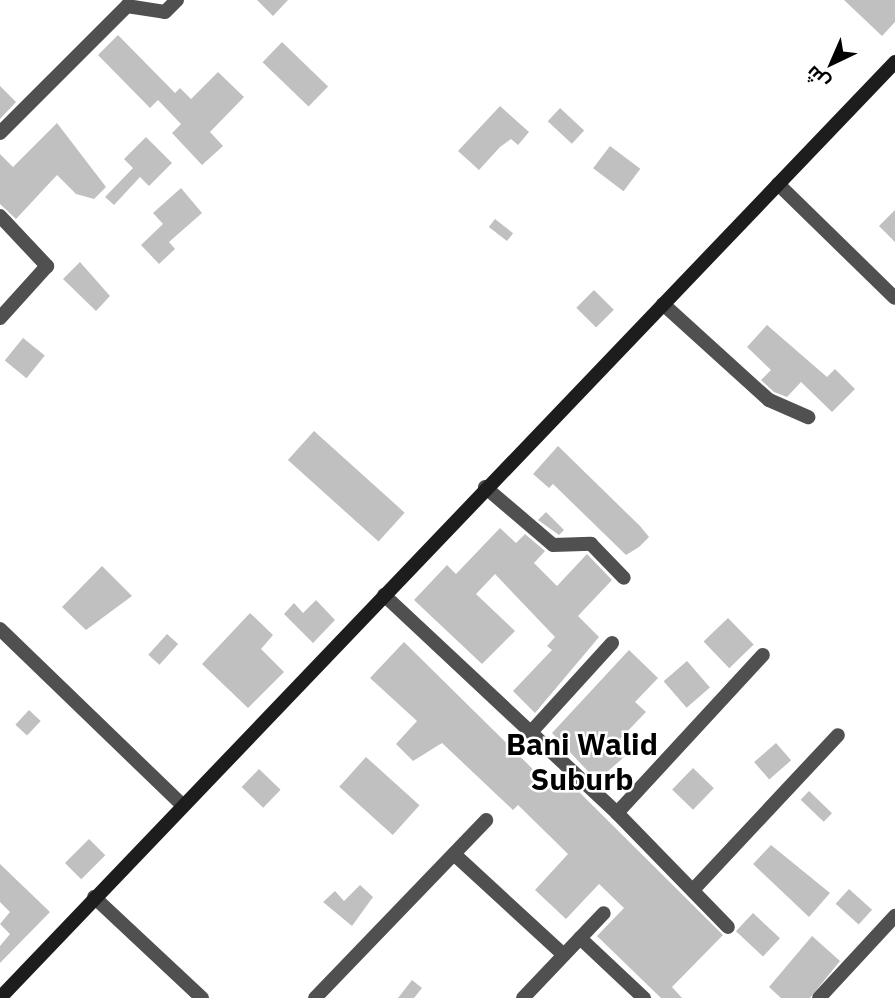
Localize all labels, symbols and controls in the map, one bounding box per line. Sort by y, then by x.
north arrow [797,28,867,98]
text: ش [800,61,835,95]
district label: Bani Walid Suburb [506,726,658,796]

